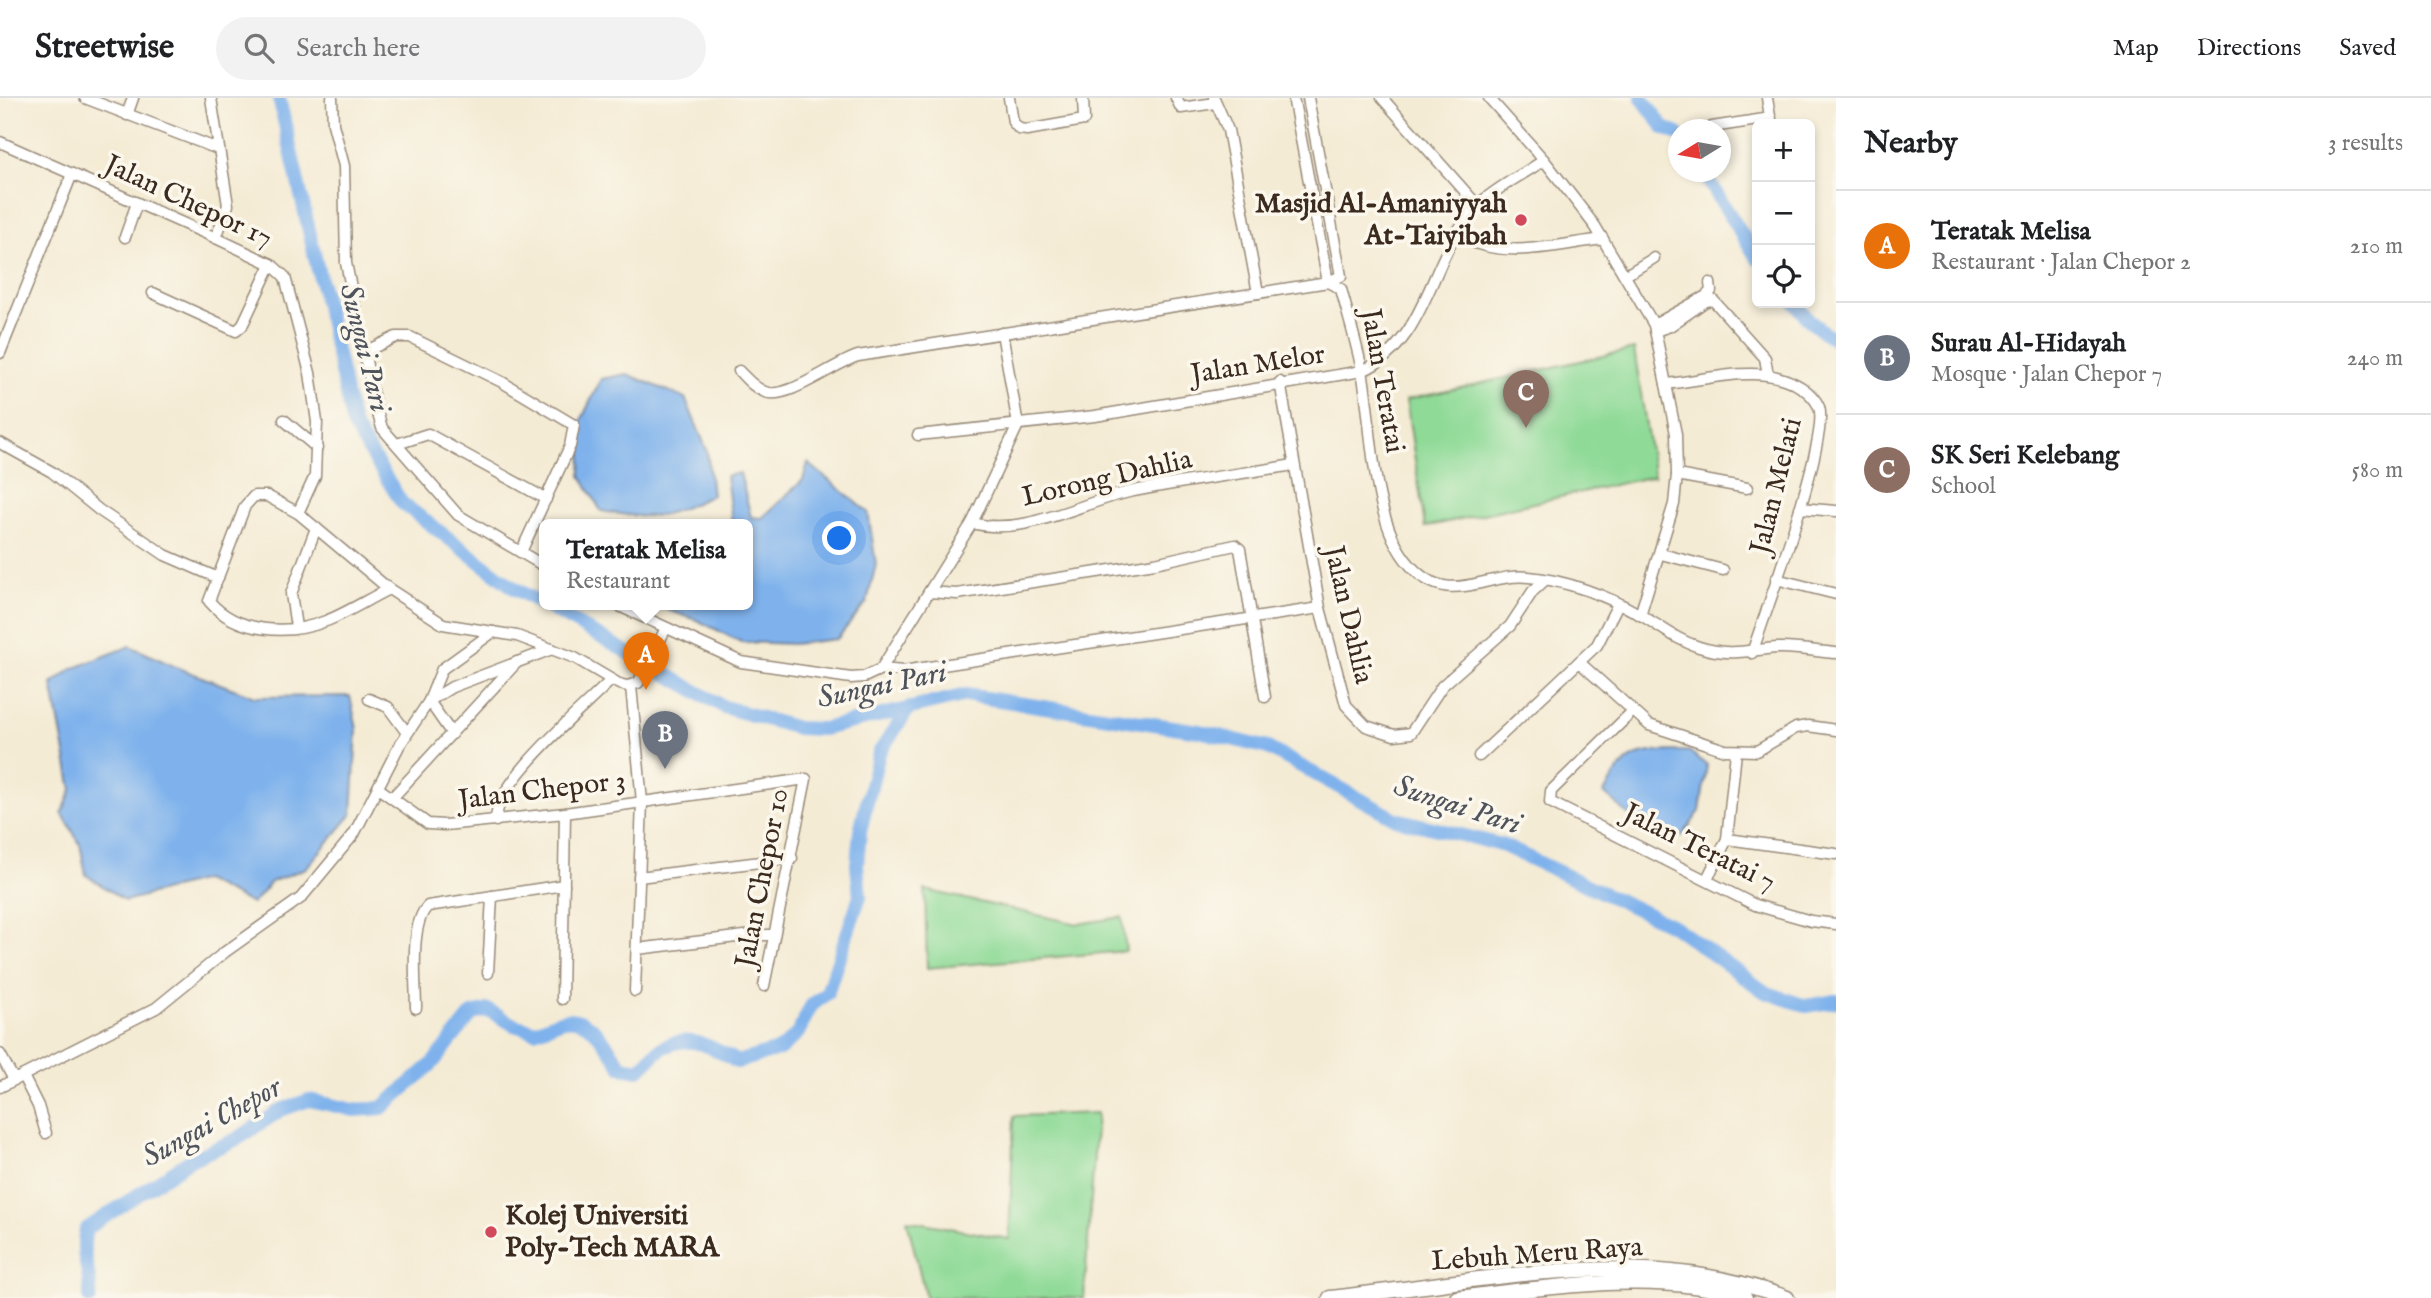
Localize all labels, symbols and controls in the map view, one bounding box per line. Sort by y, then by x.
search box [216,17,706,80]
text: Streetwise [35,27,174,69]
icon: search [240,29,278,67]
text: Search here [296,32,420,65]
text: Map [2113,33,2159,64]
text: Directions [2197,33,2301,64]
text: Saved [2339,33,2396,64]
north arrow [1668,119,1731,182]
map controls [1752,119,1815,308]
button: + [1752,119,1815,182]
text: Nearby [1864,125,1957,163]
text: 3 results [2328,129,2403,158]
street label: Jalan Chepor 17 [96,147,278,256]
button: − [1752,182,1815,245]
place label: Masjid Al-Amaniyyah At-Taiyibah [1255,187,1508,254]
marker: Masjid Al-Amaniyyah At-Taiyibah [1513,212,1529,228]
text: Teratak Melisa [1931,215,2091,248]
text: A [1879,232,1895,261]
text: 210 m [2350,232,2403,261]
button: locate [1752,245,1815,308]
text: Restaurant · Jalan Chepor 2 [1931,248,2191,277]
water label: Sungai Pari [330,280,399,419]
street label: Jalan Teratai [1352,303,1412,456]
text: Surau Al-Hidayah [1931,327,2126,360]
street label: Jalan Melor [1185,337,1328,393]
text: B [1879,344,1895,373]
text: 240 m [2347,344,2403,373]
text: Mosque · Jalan Chepor 7 [1931,360,2162,389]
pin: C [1503,370,1549,428]
street label: Jalan Melati [1742,414,1811,561]
text: SK Seri Kelebang [1931,439,2119,472]
street label: Lorong Dahlia [1019,442,1196,516]
text: C [1879,456,1895,485]
text: 580 m [2352,456,2403,485]
text: School [1931,472,1996,501]
popup [539,519,753,610]
your location [822,521,856,555]
text: Teratak Melisa [566,534,726,567]
street label: Jalan Dahlia [1314,540,1381,688]
text: Restaurant [566,567,670,596]
pin: A [623,632,669,690]
water label: Sungai Pari [814,653,952,718]
pin: B [642,711,688,769]
street label: Jalan Chepor 3 [453,763,628,819]
water label: Sungai Pari [1389,768,1528,845]
street label: Jalan Chepor 10 [728,785,798,974]
street label: Jalan Teratai 7 [1614,795,1781,900]
water label: Sungai Chepor [136,1068,290,1177]
place label: Kolej Universiti Poly-Tech MARA [505,1199,720,1266]
marker: Kolej Universiti Poly-Tech MARA [483,1224,499,1240]
street label: Lebuh Meru Raya [1430,1230,1645,1280]

